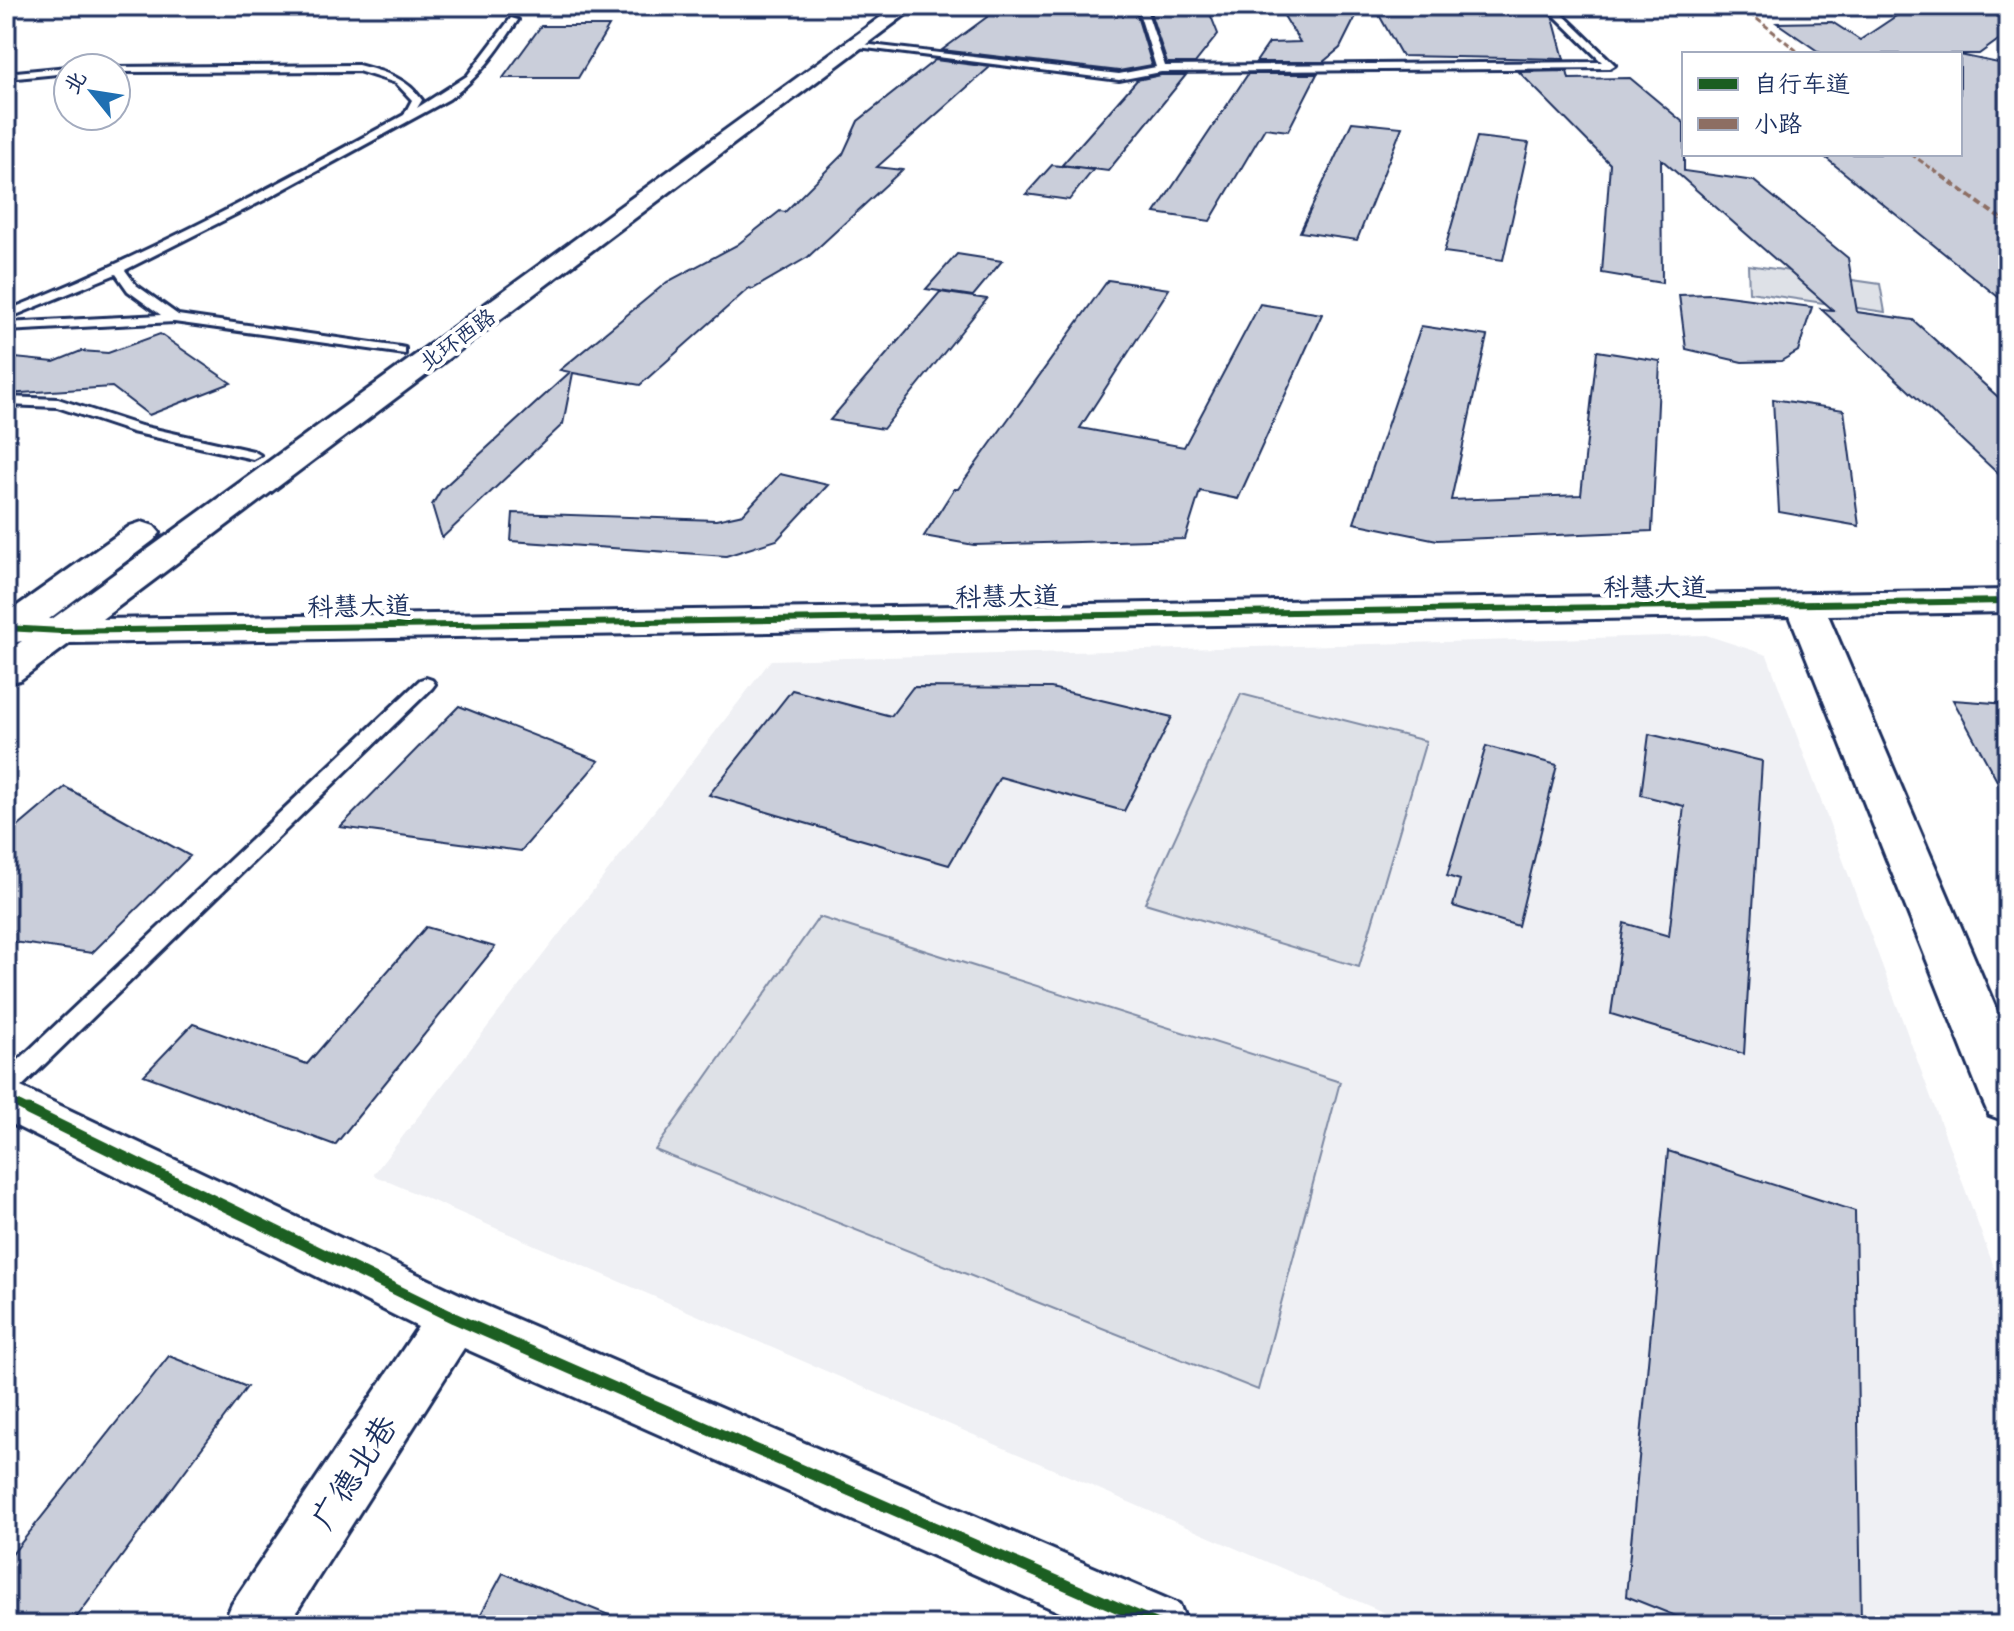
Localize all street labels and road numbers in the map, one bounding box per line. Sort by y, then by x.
street label: 北环西路 [414,303,504,380]
street label: 科慧大道 [1603,572,1707,609]
street label: 科慧大道 [955,580,1059,619]
street label: 科慧大道 [307,590,411,629]
street label: 广德北巷 [304,1409,412,1541]

